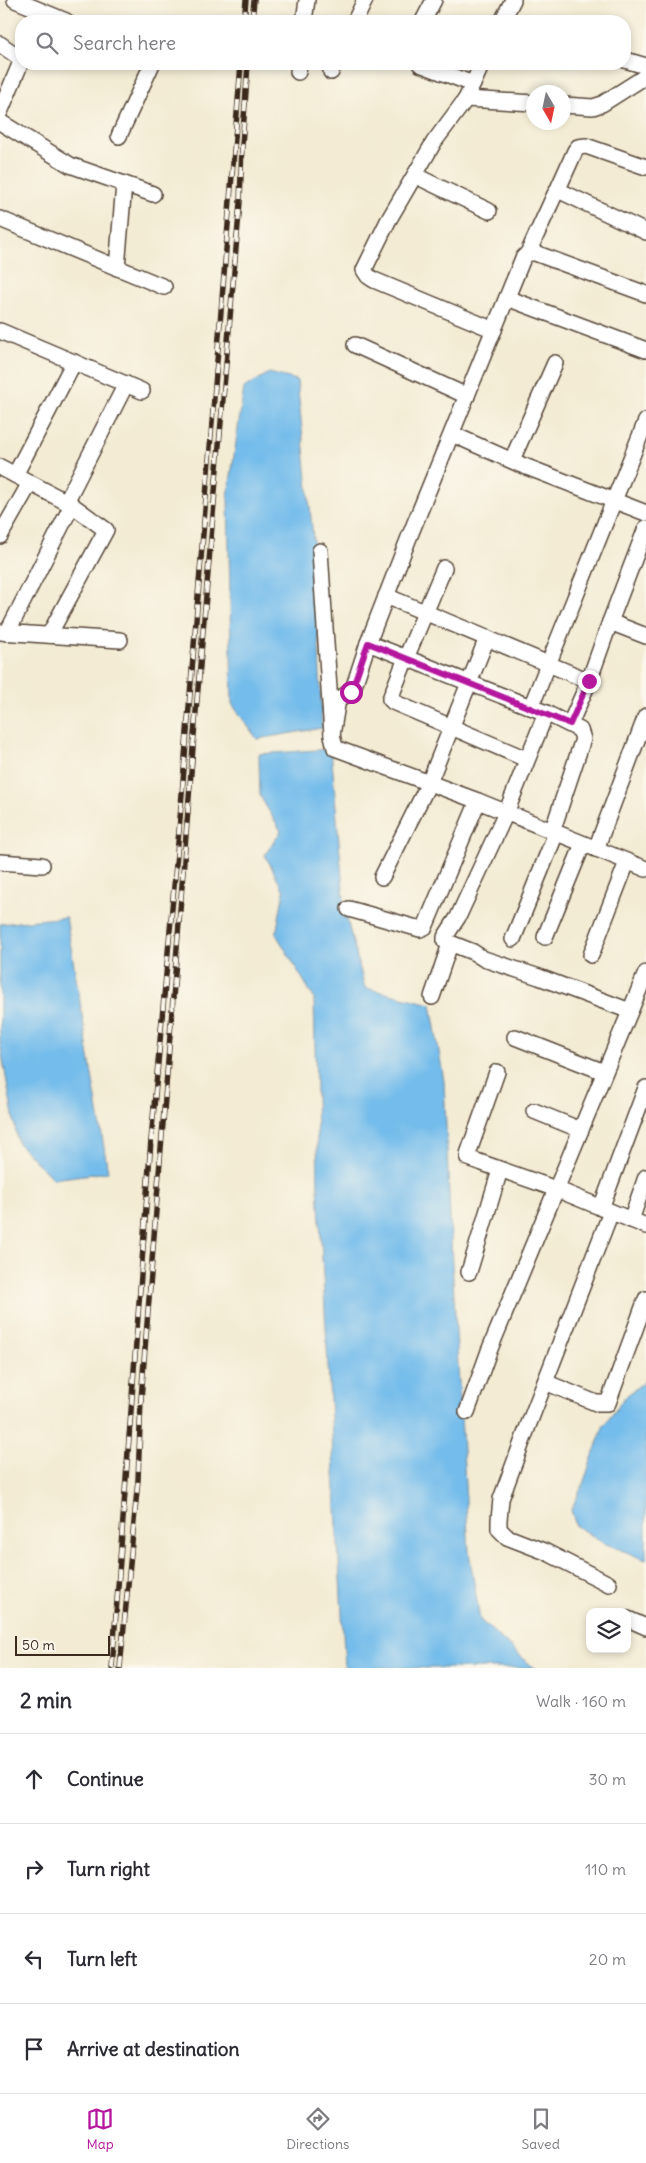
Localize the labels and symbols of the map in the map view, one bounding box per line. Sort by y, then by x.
north arrow [526,85,571,130]
route end [578,670,601,693]
route start [340,681,363,704]
scale bar [15,1633,110,1656]

